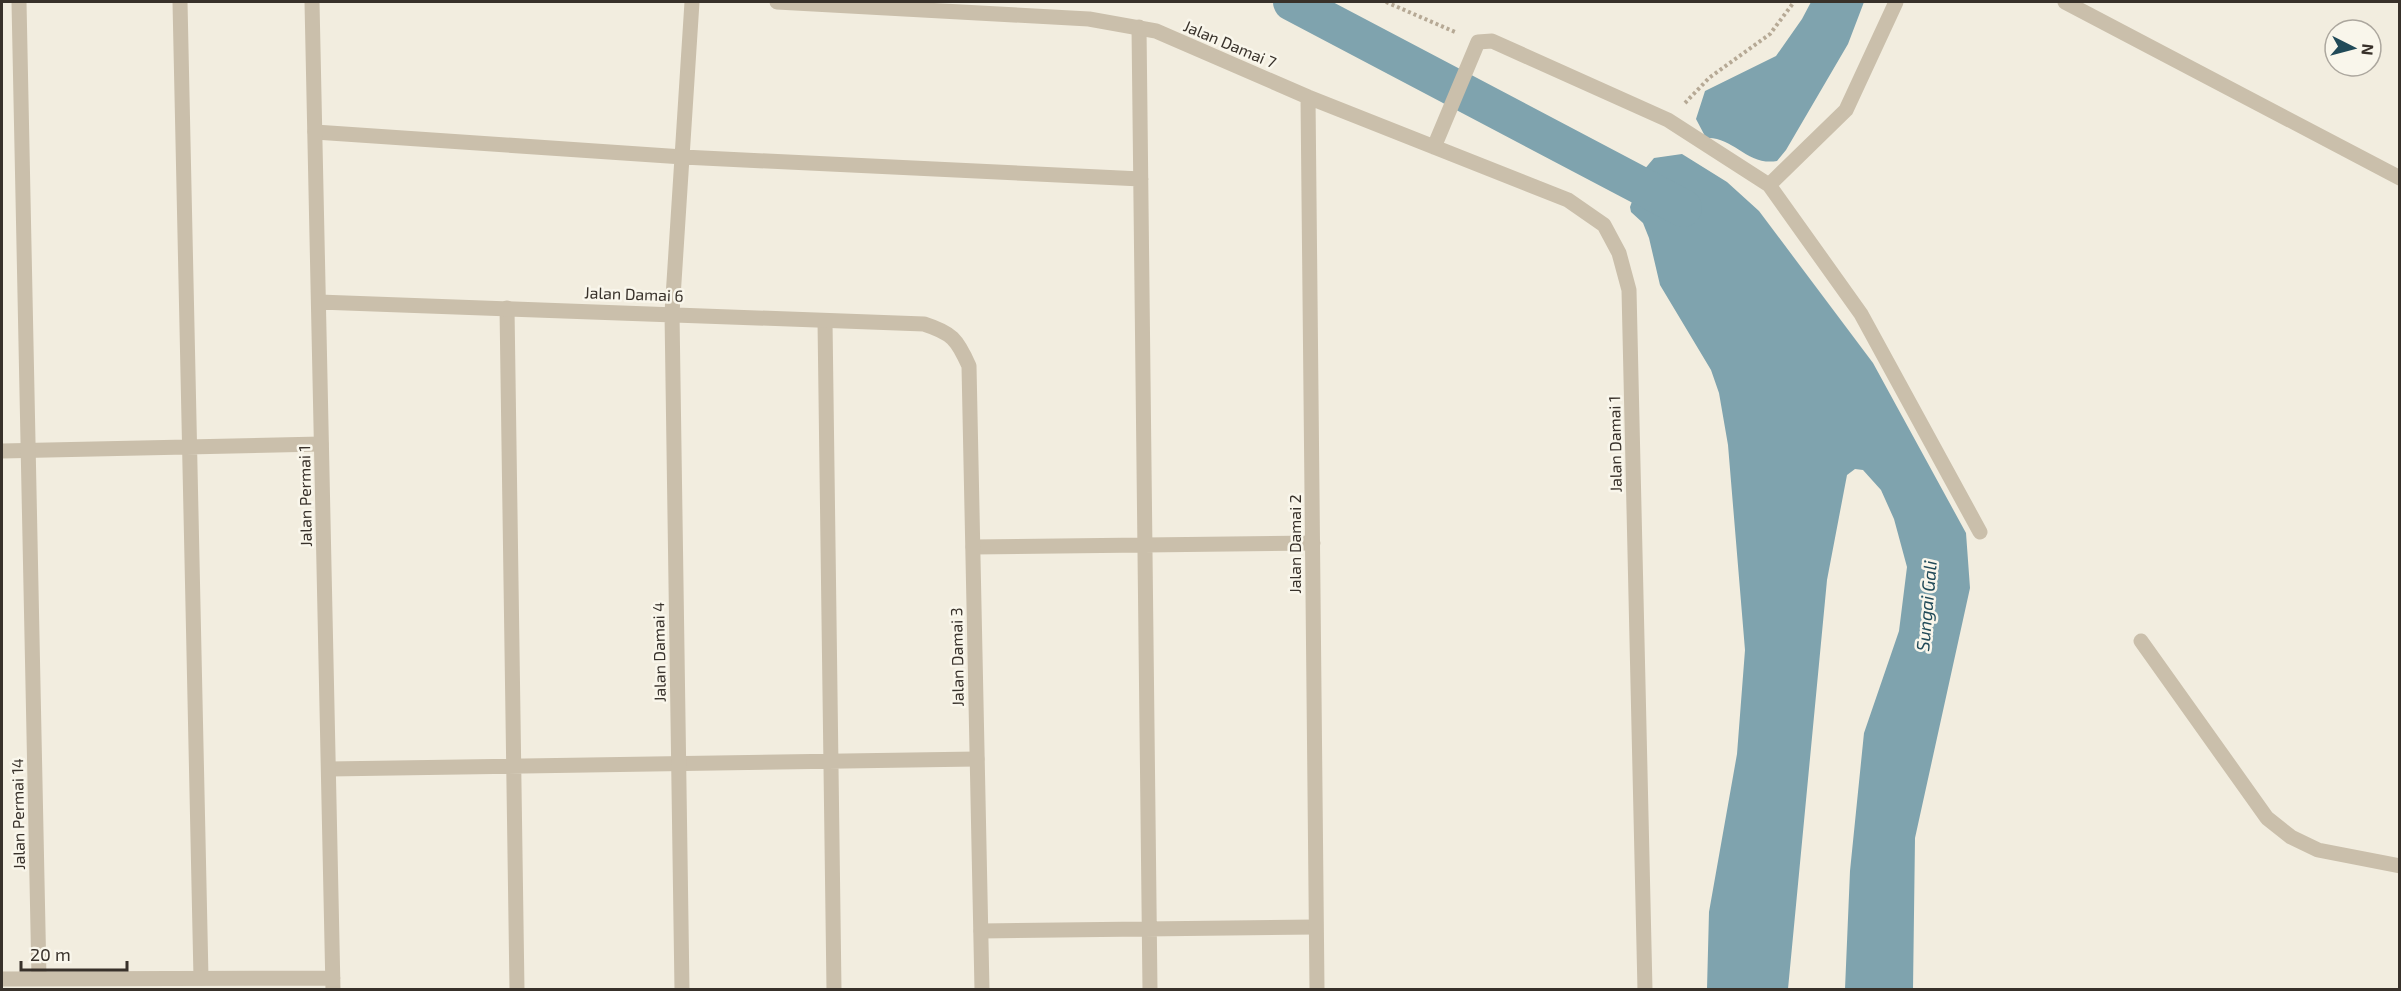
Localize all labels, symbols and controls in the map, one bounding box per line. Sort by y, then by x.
street label: Jalan Damai 7 [1181,16,1279,72]
north arrow [2323,18,2383,78]
text: N [2358,43,2378,56]
street label: Jalan Damai 6 [584,282,684,305]
street label: Jalan Damai 1 [1604,395,1625,493]
street label: Jalan Permai 1 [294,445,315,547]
street label: Jalan Damai 2 [1285,494,1304,594]
water label: Sungai Gali [1911,559,1941,652]
street label: Jalan Damai 4 [648,602,669,702]
street label: Jalan Damai 3 [946,607,967,707]
street label: Jalan Permai 14 [7,758,28,870]
scale bar [21,934,128,972]
text: 20 m [30,943,71,965]

